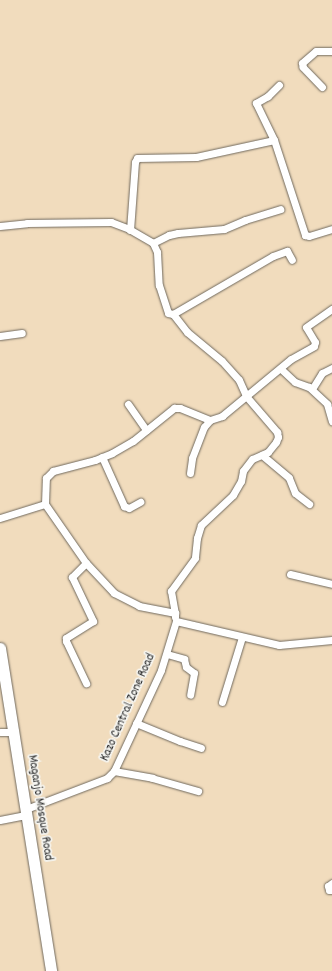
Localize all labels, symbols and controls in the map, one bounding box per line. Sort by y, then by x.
street label: Kazo Central Zone Road [98,652,160,764]
street label: Maganjo Mosque Road [23,754,55,862]

